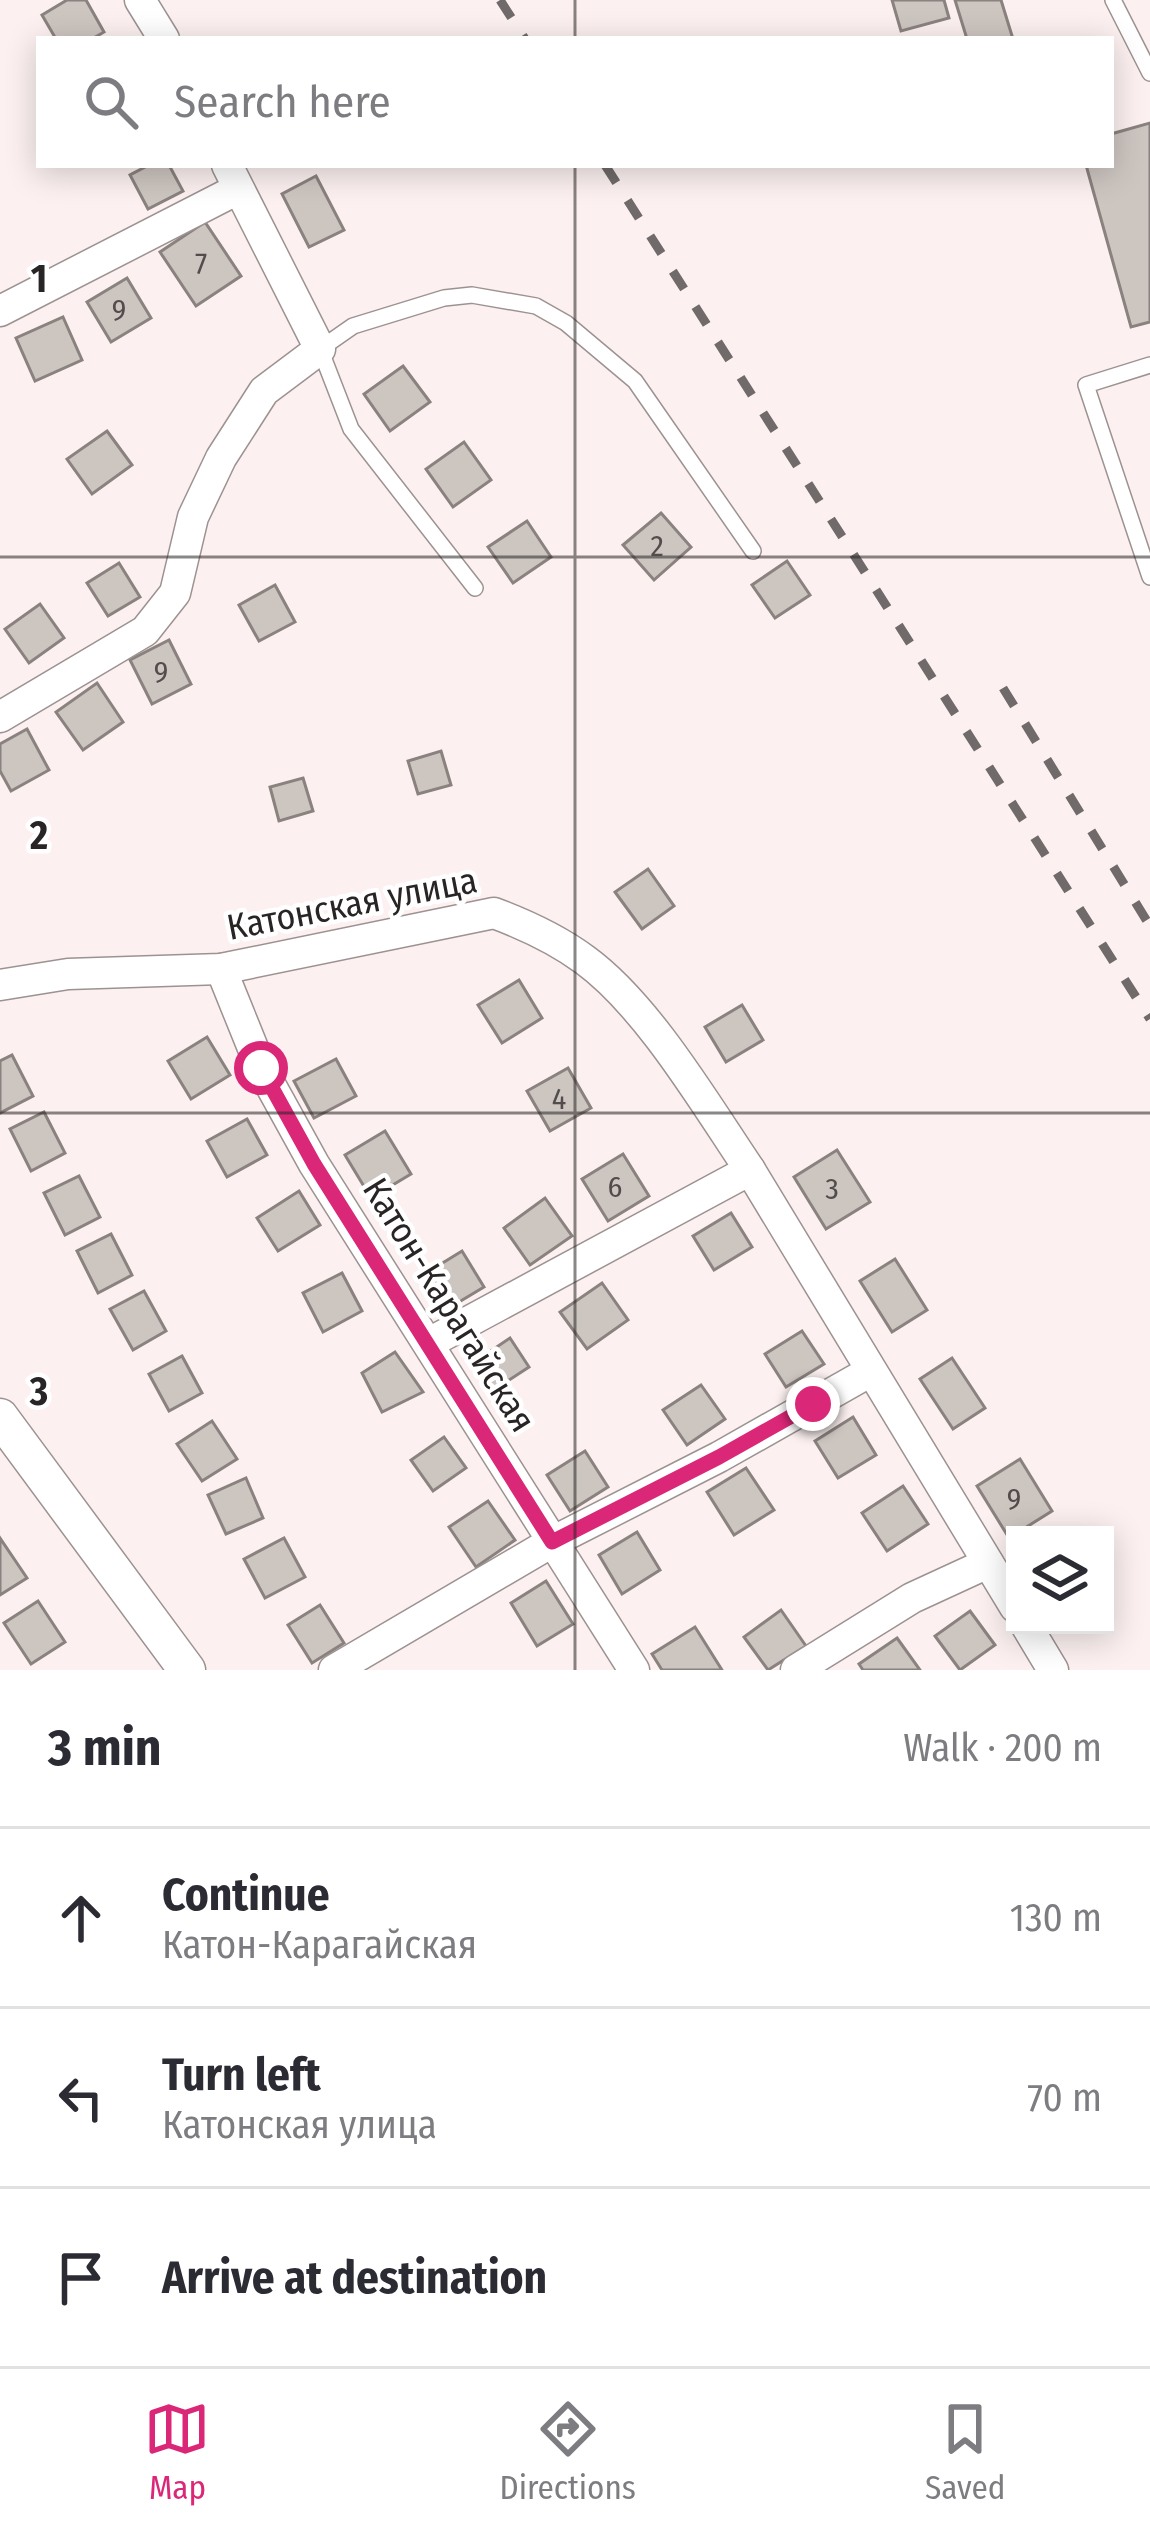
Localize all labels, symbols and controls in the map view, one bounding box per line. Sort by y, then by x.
search box [36,36,1114,168]
icon: search [78,69,144,135]
text: Search here [174,75,391,129]
house number: 7 [195,246,207,282]
text: 1 [31,256,47,302]
house number: 9 [112,292,126,328]
house number: 2 [650,528,664,564]
house number: 9 [154,654,168,690]
text: 2 [29,813,48,859]
street label: Катонская улица [223,858,481,950]
route start [234,1041,288,1095]
house number: 4 [552,1081,566,1117]
house number: 6 [608,1169,622,1205]
street label: Катон-Карагайская [353,1170,545,1440]
house number: 3 [825,1171,839,1207]
text: 3 [29,1369,48,1415]
route end [786,1377,840,1431]
house number: 9 [1007,1481,1021,1517]
map controls [1006,1526,1114,1634]
button: layers [1006,1526,1114,1634]
text: 3 min [48,1717,162,1779]
text: Walk · 200 m [903,1725,1102,1771]
text: Continue [162,1868,330,1922]
icon: ahead [48,1885,114,1951]
text: 130 m [1010,1895,1102,1941]
text: Катон-Карагайская [162,1922,477,1968]
text: Turn left [162,2048,321,2102]
icon: left [48,2065,114,2131]
text: 70 m [1027,2075,1102,2121]
text: Катонская улица [162,2102,437,2148]
icon: arrive [48,2245,114,2311]
text: Arrive at destination [162,2251,547,2305]
tab: Map [144,2396,210,2508]
tab: Directions [499,2396,636,2508]
tab: Saved [925,2396,1005,2508]

